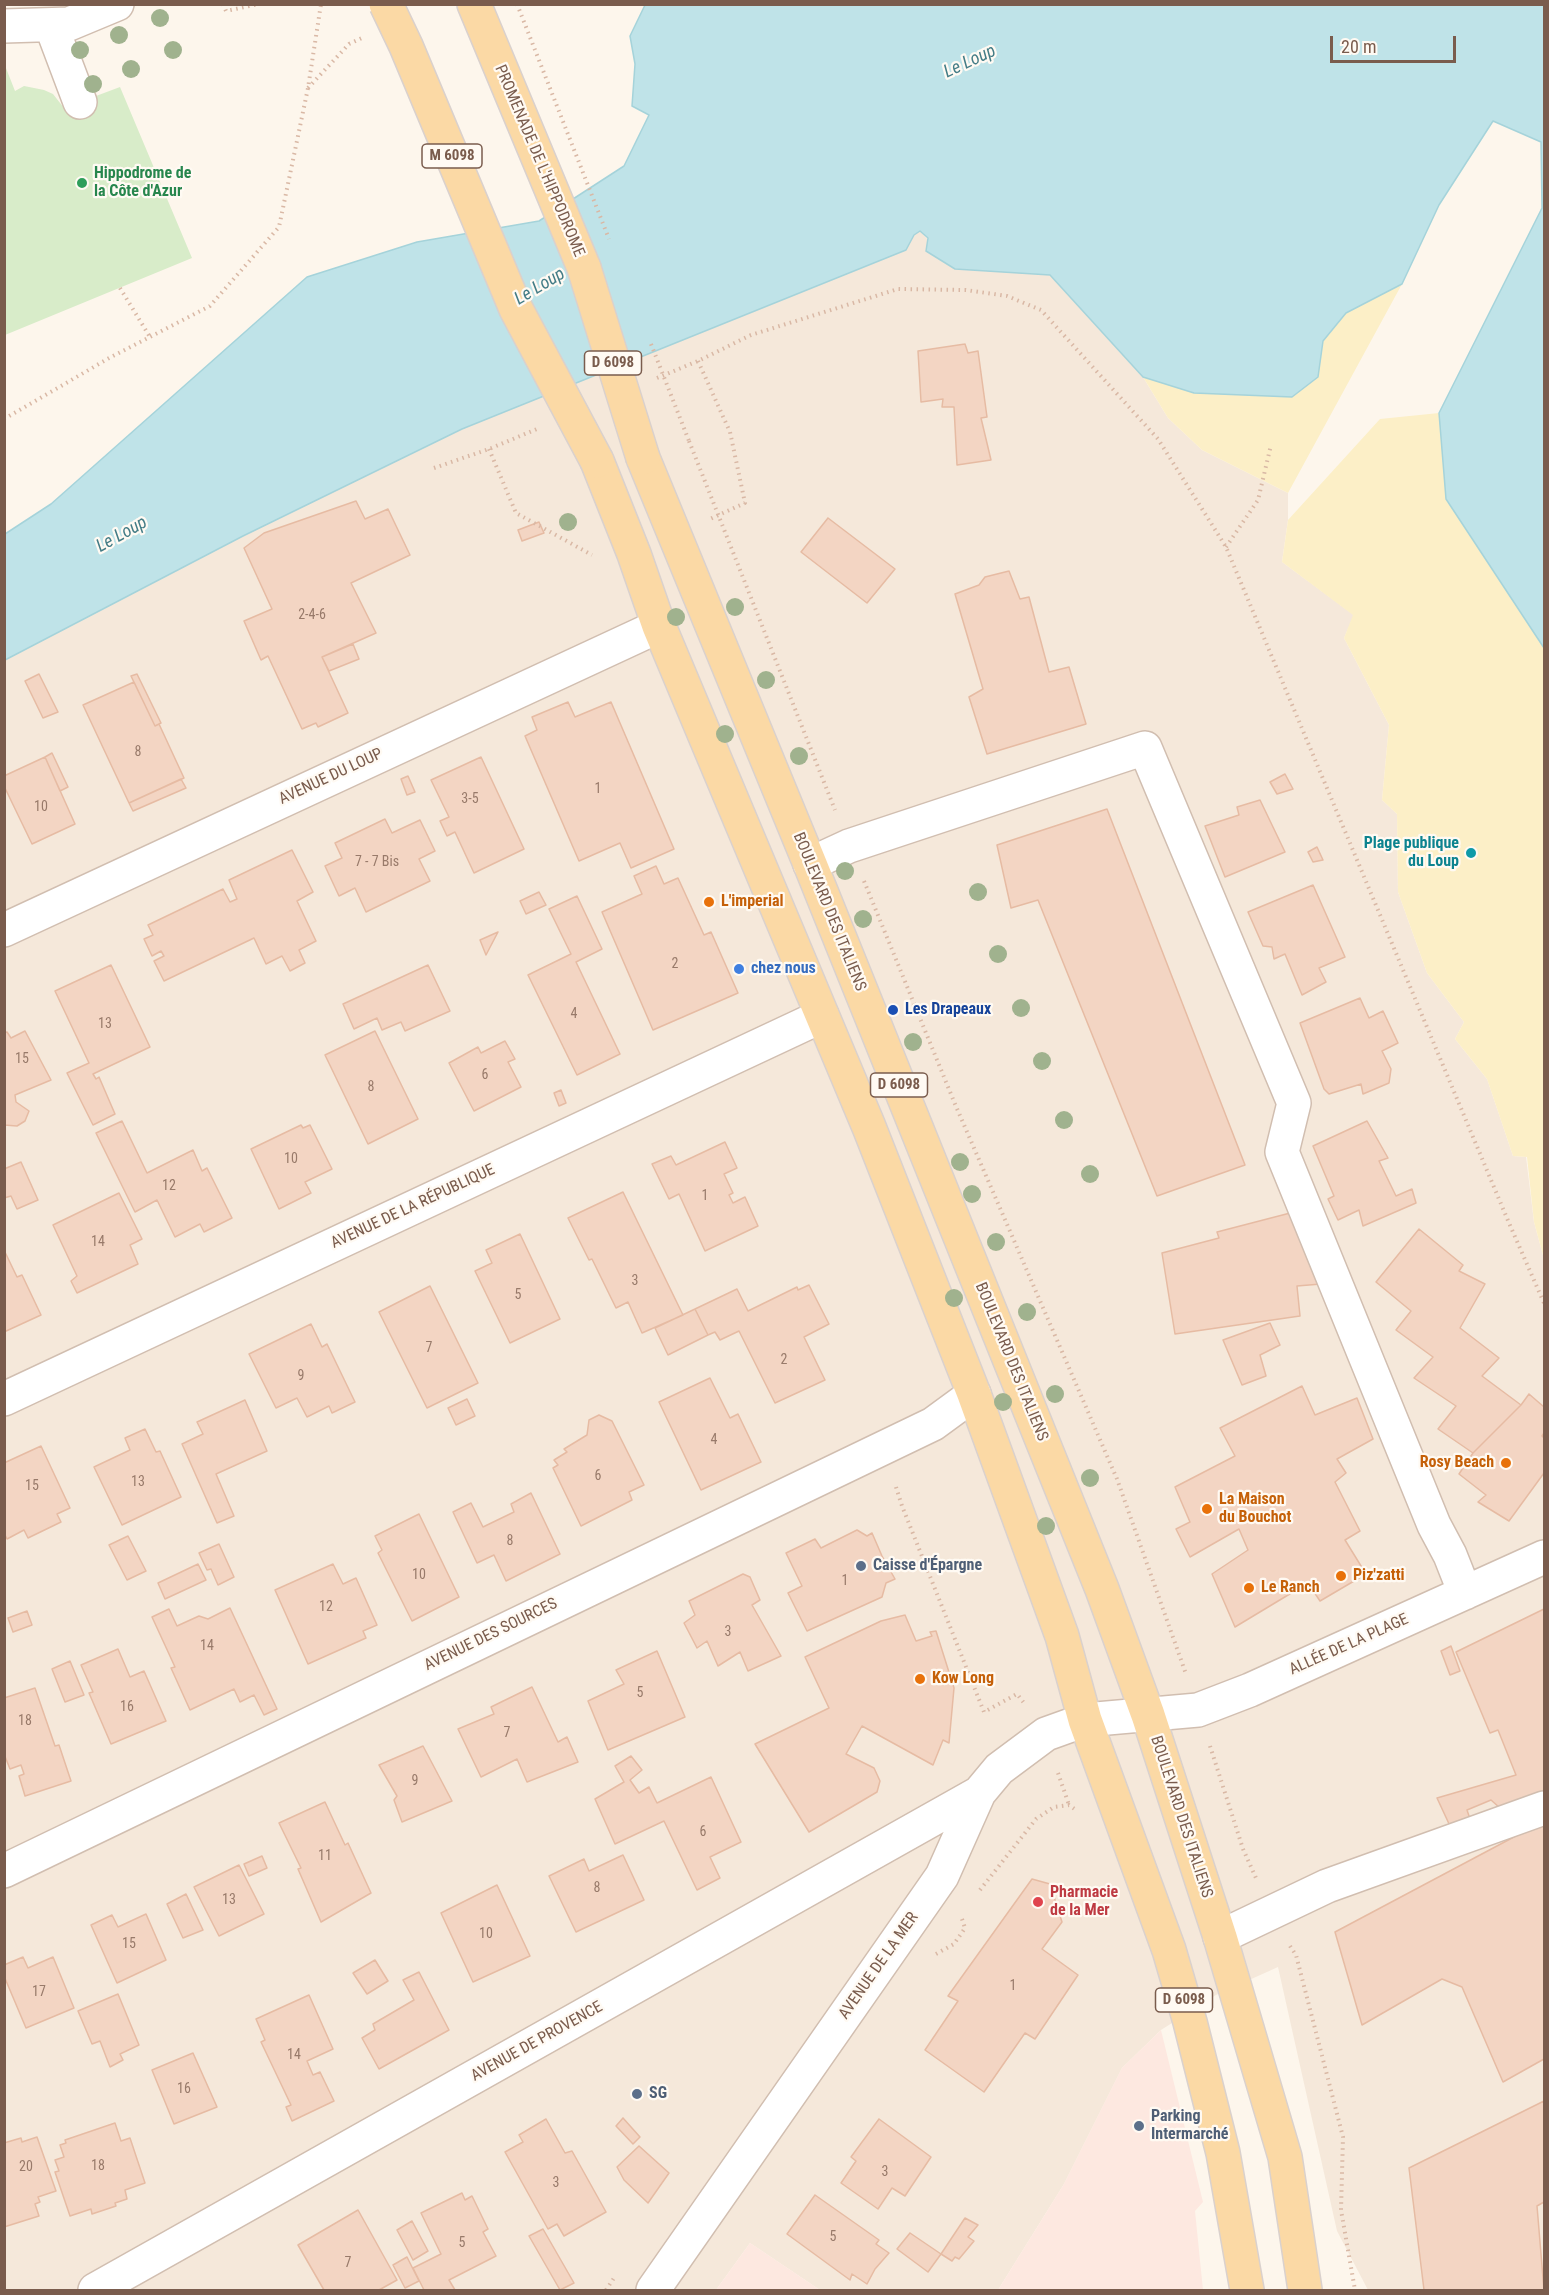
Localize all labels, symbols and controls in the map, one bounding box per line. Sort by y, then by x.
scale bar [1333,24,1459,62]
text: 20 m [1341,36,1376,57]
water label: Le Loup [941,41,999,83]
street label: PROMENADE DE L'HIPPODROME [490,62,588,260]
road number: M 6098 [422,144,482,168]
place label: Hippodrome de la Côte d'Azur [94,164,191,202]
marker: Hippodrome de la Côte d'Azur [75,176,89,190]
water label: Le Loup [511,264,569,310]
road number: D 6098 [584,351,642,375]
water label: Le Loup [93,512,151,558]
house number: 2-4-6 [298,607,326,623]
house number: 8 [135,744,141,760]
street label: AVENUE DU LOUP [276,745,386,809]
house number: 1 [595,781,601,797]
house number: 3-5 [461,791,479,807]
house number: 10 [34,799,48,815]
street label: BOULEVARD DES ITALIENS [788,830,870,994]
place label: Plage publique du Loup [1364,834,1459,872]
marker: Plage publique du Loup [1464,846,1478,860]
house number: 7 - 7 Bis [355,854,399,870]
place label: L'imperial [721,892,784,912]
marker: L'imperial [702,895,716,909]
house number: 2 [672,956,678,972]
place label: chez nous [751,959,816,979]
marker: chez nous [732,962,746,976]
place label: Les Drapeaux [905,1000,991,1020]
marker: Les Drapeaux [886,1003,900,1017]
house number: 4 [571,1006,577,1022]
house number: 13 [98,1016,112,1032]
house number: 15 [15,1051,29,1067]
house number: 6 [482,1067,488,1083]
road number: D 6098 [870,1073,928,1097]
house number: 8 [368,1079,374,1095]
house number: 10 [284,1151,298,1167]
street label: AVENUE DE LA RÉPUBLIQUE [328,1161,498,1253]
house number: 12 [162,1178,176,1194]
house number: 1 [702,1188,708,1204]
house number: 14 [91,1234,105,1250]
house number: 3 [632,1273,638,1289]
street label: BOULEVARD DES ITALIENS [970,1280,1052,1444]
house number: 5 [515,1287,521,1303]
house number: 7 [426,1340,432,1356]
house number: 2 [781,1352,787,1368]
house number: 9 [298,1368,304,1384]
house number: 4 [711,1432,717,1448]
place label: Rosy Beach [1420,1453,1494,1473]
marker: Rosy Beach [1499,1456,1513,1470]
house number: 6 [595,1468,601,1484]
house number: 13 [131,1474,145,1490]
house number: 15 [25,1478,39,1494]
place label: La Maison du Bouchot [1219,1490,1291,1528]
marker: La Maison du Bouchot [1200,1502,1214,1516]
house number: 8 [507,1533,513,1549]
place label: Caisse d'Épargne [873,1556,982,1576]
marker: Caisse d'Épargne [854,1559,868,1573]
place label: Piz'zatti [1353,1566,1405,1586]
house number: 10 [412,1567,426,1583]
marker: Piz'zatti [1334,1569,1348,1583]
house number: 1 [842,1573,848,1589]
place label: Le Ranch [1261,1578,1320,1598]
marker: Le Ranch [1242,1581,1256,1595]
street label: AVENUE DES SOURCES [421,1594,561,1676]
house number: 12 [319,1599,333,1615]
street label: ALLÉE DE LA PLAGE [1286,1610,1412,1680]
house number: 3 [725,1624,731,1640]
house number: 14 [200,1638,214,1654]
place label: Kow Long [932,1669,994,1689]
marker: Kow Long [913,1672,927,1686]
house number: 5 [637,1685,643,1701]
house number: 16 [120,1699,134,1715]
house number: 18 [18,1713,32,1729]
house number: 7 [504,1725,510,1741]
street label: BOULEVARD DES ITALIENS [1146,1734,1216,1900]
house number: 9 [412,1773,418,1789]
house number: 6 [700,1824,706,1840]
house number: 11 [318,1848,332,1864]
house number: 8 [594,1880,600,1896]
place label: Pharmacie de la Mer [1050,1883,1118,1921]
house number: 13 [222,1892,236,1908]
marker: Pharmacie de la Mer [1031,1895,1045,1909]
street label: AVENUE DE LA MER [835,1909,923,2023]
house number: 10 [479,1926,493,1942]
house number: 15 [122,1936,136,1952]
house number: 1 [1010,1978,1016,1994]
house number: 17 [32,1984,46,2000]
road number: D 6098 [1156,1988,1212,2012]
street label: AVENUE DE PROVENCE [468,1998,606,2086]
house number: 14 [287,2047,301,2063]
house number: 16 [177,2081,191,2097]
place label: SG [649,2084,667,2104]
marker: SG [630,2087,644,2101]
place label: Parking Intermarché [1151,2107,1228,2145]
marker: Parking Intermarché [1132,2119,1146,2133]
house number: 18 [91,2158,105,2174]
house number: 20 [19,2159,33,2175]
house number: 3 [882,2164,888,2180]
house number: 3 [553,2175,559,2191]
house number: 5 [830,2229,836,2245]
house number: 5 [459,2235,465,2251]
house number: 7 [345,2255,351,2271]

